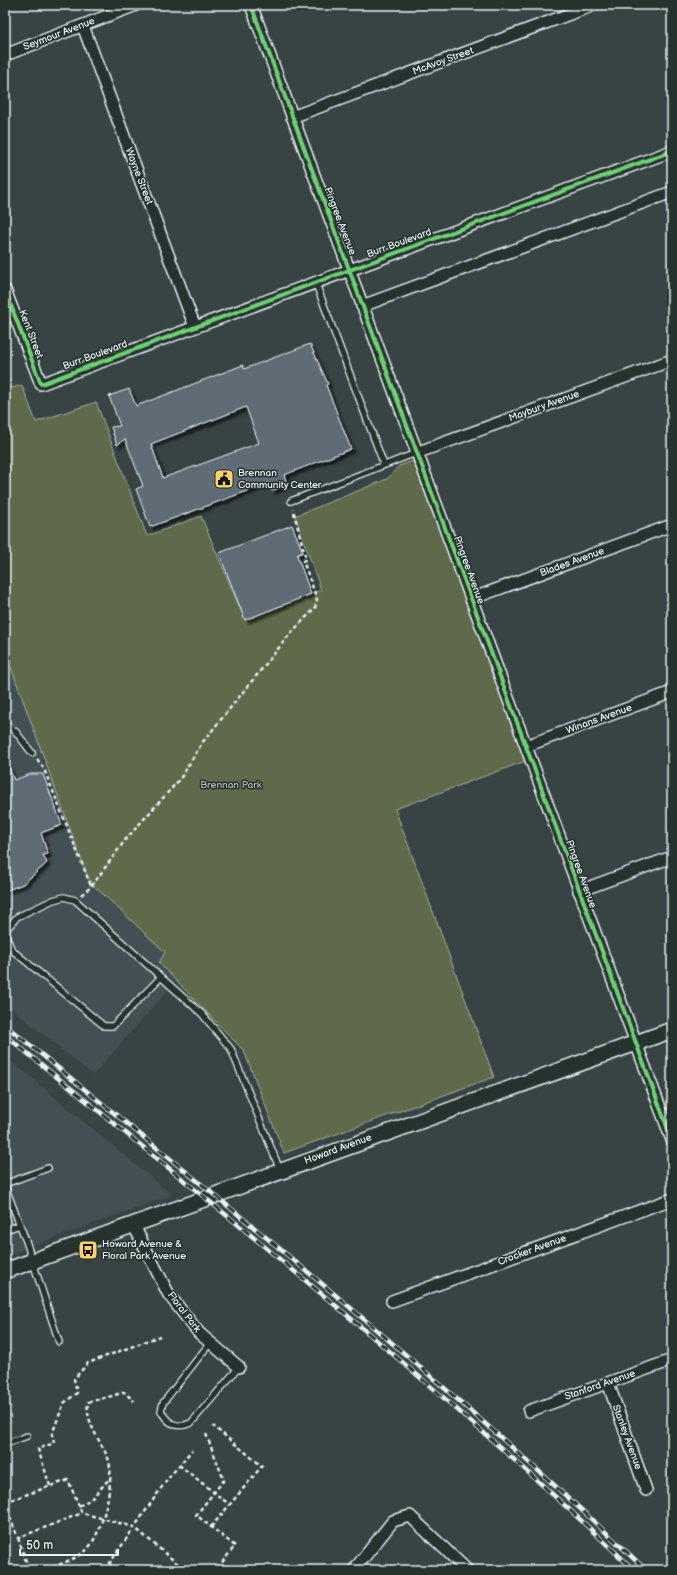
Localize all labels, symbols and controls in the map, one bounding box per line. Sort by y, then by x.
street label: Seymour Avenue [22,15,97,53]
street label: McAvoy Street [411,44,475,78]
street label: Wayne Street [123,146,155,206]
street label: Pingree Avenue [322,185,358,257]
street label: Burr Boulevard [365,226,433,260]
street label: Kent Street [16,308,46,360]
street label: Burr Boulevard [61,338,129,372]
street label: Maybury Avenue [507,388,581,424]
place label: Brennan Community Center [238,467,322,491]
public building icon: Brennan Community Center [213,468,235,490]
street label: Pingree Avenue [451,534,487,606]
street label: Blades Avenue [538,545,606,579]
street label: Winans Avenue [564,702,634,736]
park label: Brennan Park [200,779,262,791]
street label: Pingree Avenue [563,838,599,910]
street label: Howard Avenue [303,1131,373,1167]
street label: Crocker Avenue [496,1232,568,1268]
place label: Howard Avenue & Floral Park Avenue [102,1238,186,1262]
bus stop icon: Howard Avenue & Floral Park Avenue [77,1239,99,1261]
street label: Floral Park [165,1289,203,1335]
street label: Stanford Avenue [563,1367,637,1403]
street label: Stanley Avenue [610,1403,644,1471]
scale bar [20,1531,118,1557]
text: 50 m [26,1538,53,1553]

